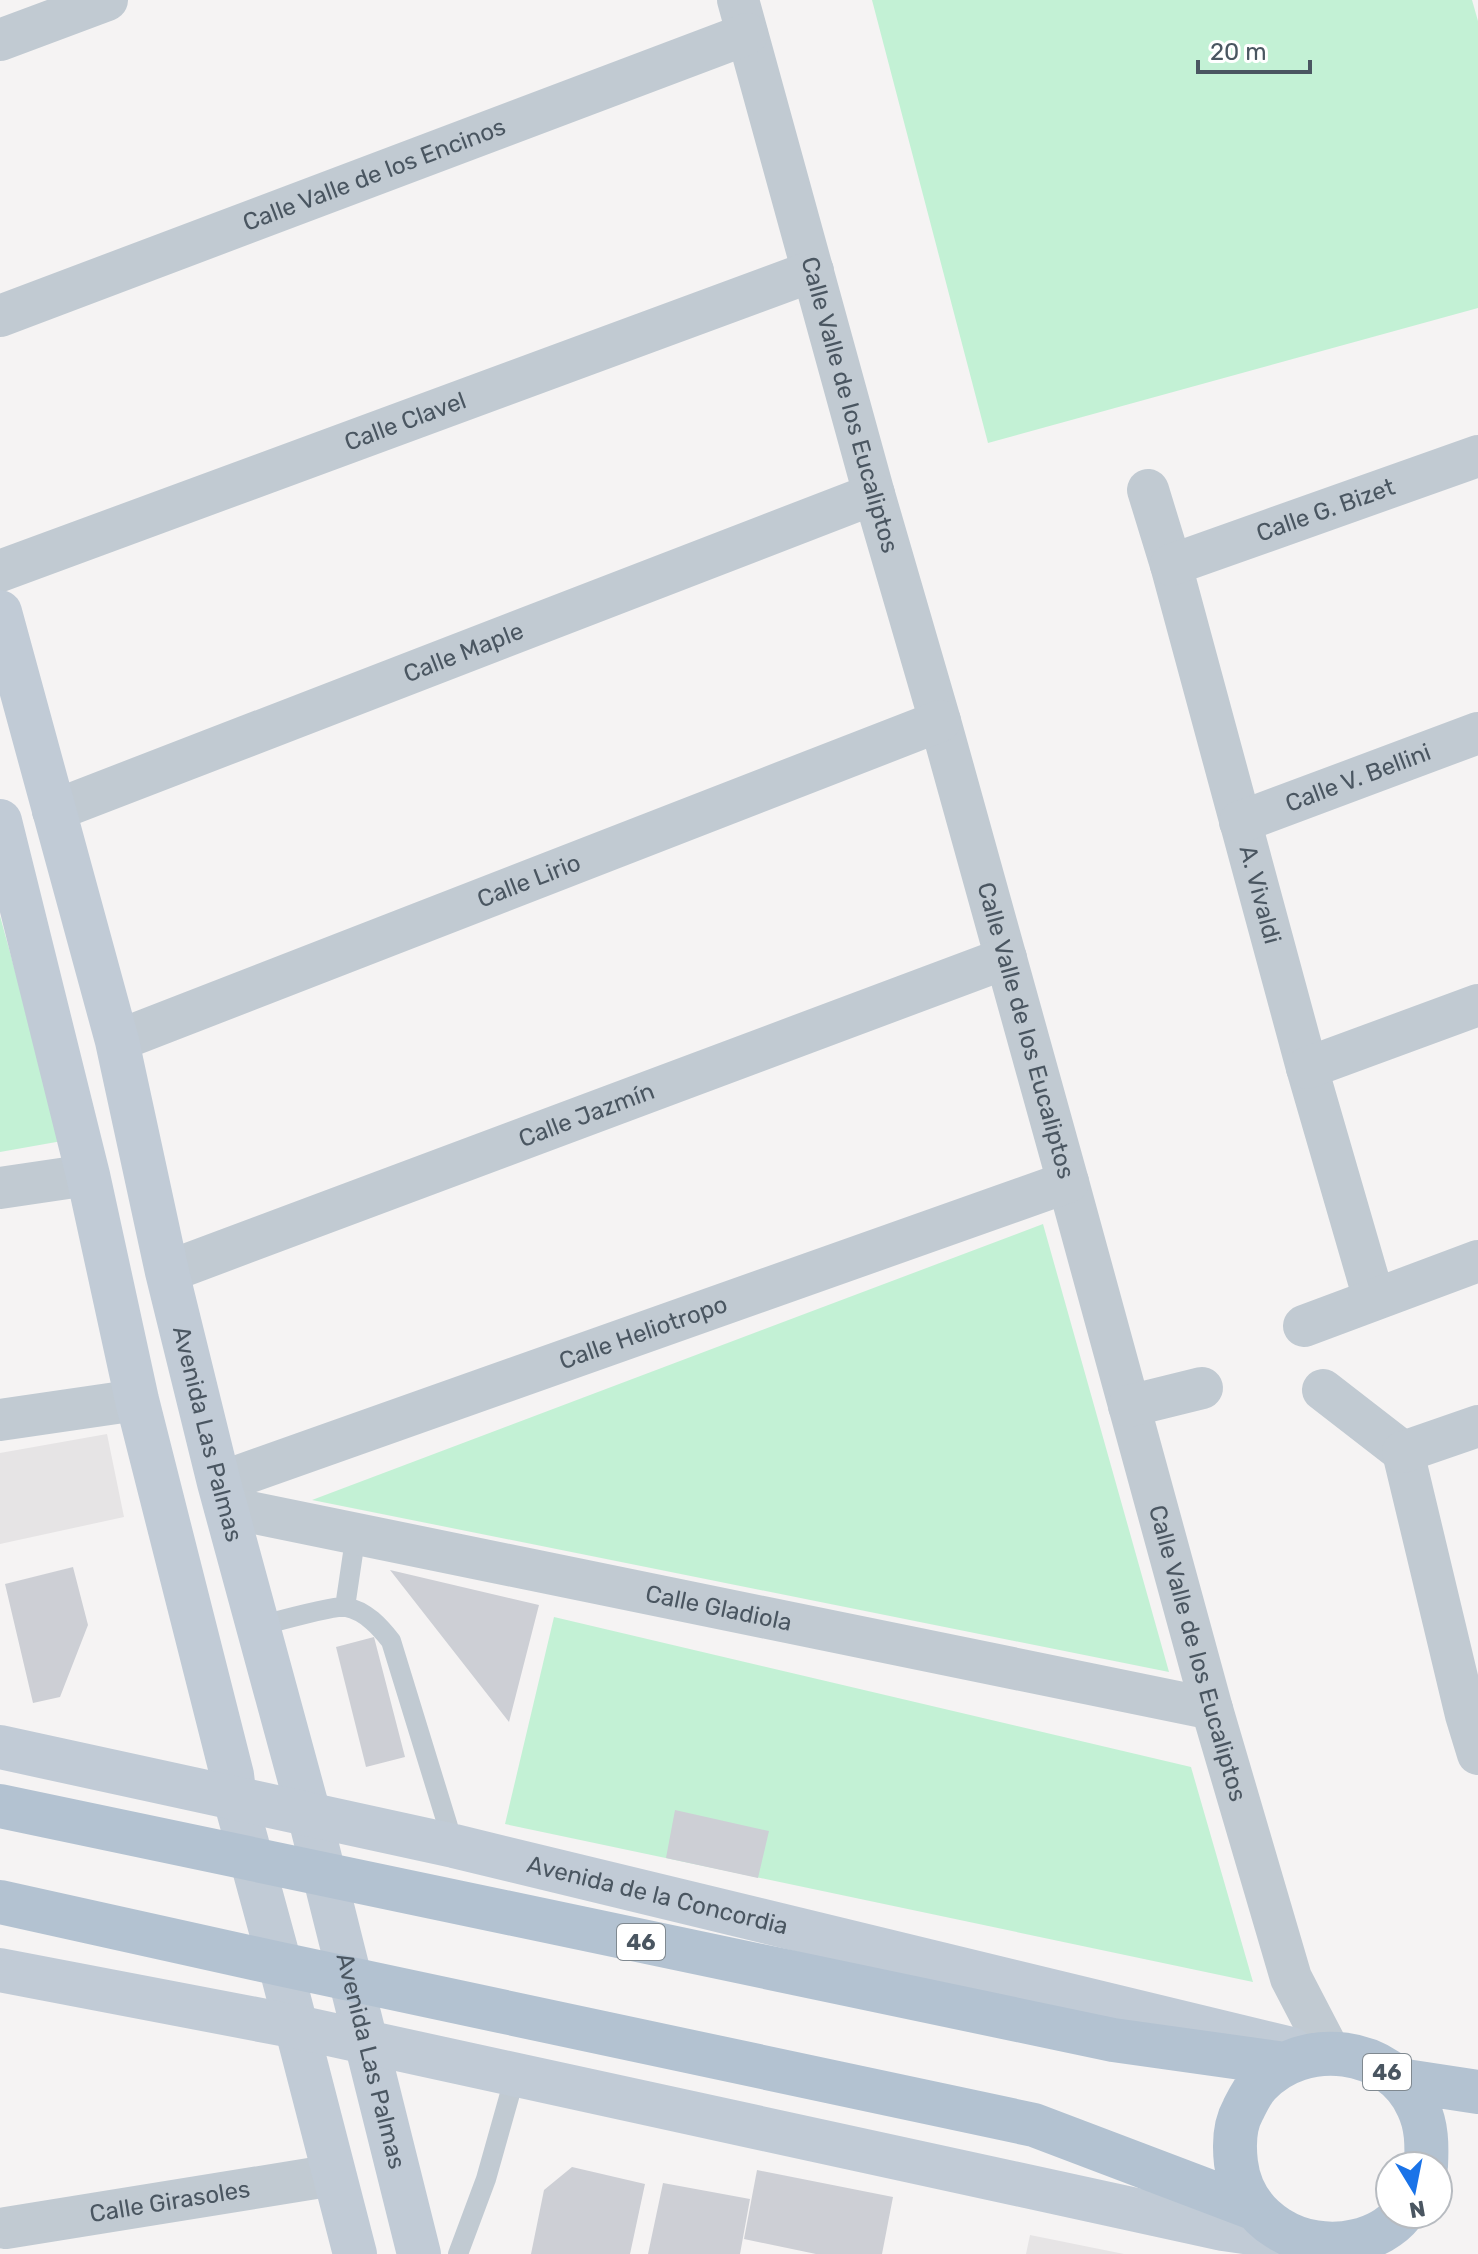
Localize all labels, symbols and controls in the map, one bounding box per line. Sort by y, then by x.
scale bar [1198,24,1310,74]
text: 20 m [1210,38,1267,66]
street label: Calle Valle de los Encinos [239,112,509,237]
street label: Calle Valle de los Eucaliptos [795,254,904,556]
street label: Calle Clavel [341,386,470,457]
street label: Calle G. Bizet [1253,473,1399,548]
street label: Calle Maple [400,617,527,688]
street label: Calle V. Bellini [1281,738,1435,818]
street label: A. Vivaldi [1233,842,1287,947]
street label: Calle Lirio [473,848,585,913]
street label: Calle Valle de los Eucaliptos [971,879,1080,1182]
street label: Calle Jazmín [515,1077,658,1153]
street label: Calle Heliotropo [555,1290,731,1375]
street label: Avenida Las Palmas [167,1323,248,1545]
street label: Calle Valle de los Eucaliptos [1143,1502,1252,1805]
street label: Calle Gladiola [643,1579,794,1637]
street label: Avenida de la Concordia [524,1850,791,1940]
road number: 46 [617,1924,665,1960]
street label: Avenida Las Palmas [330,1950,411,2172]
road number: 46 [1363,2054,1411,2090]
north arrow [1374,2150,1454,2230]
street label: Calle Girasoles [88,2175,252,2228]
text: N [1407,2195,1428,2224]

